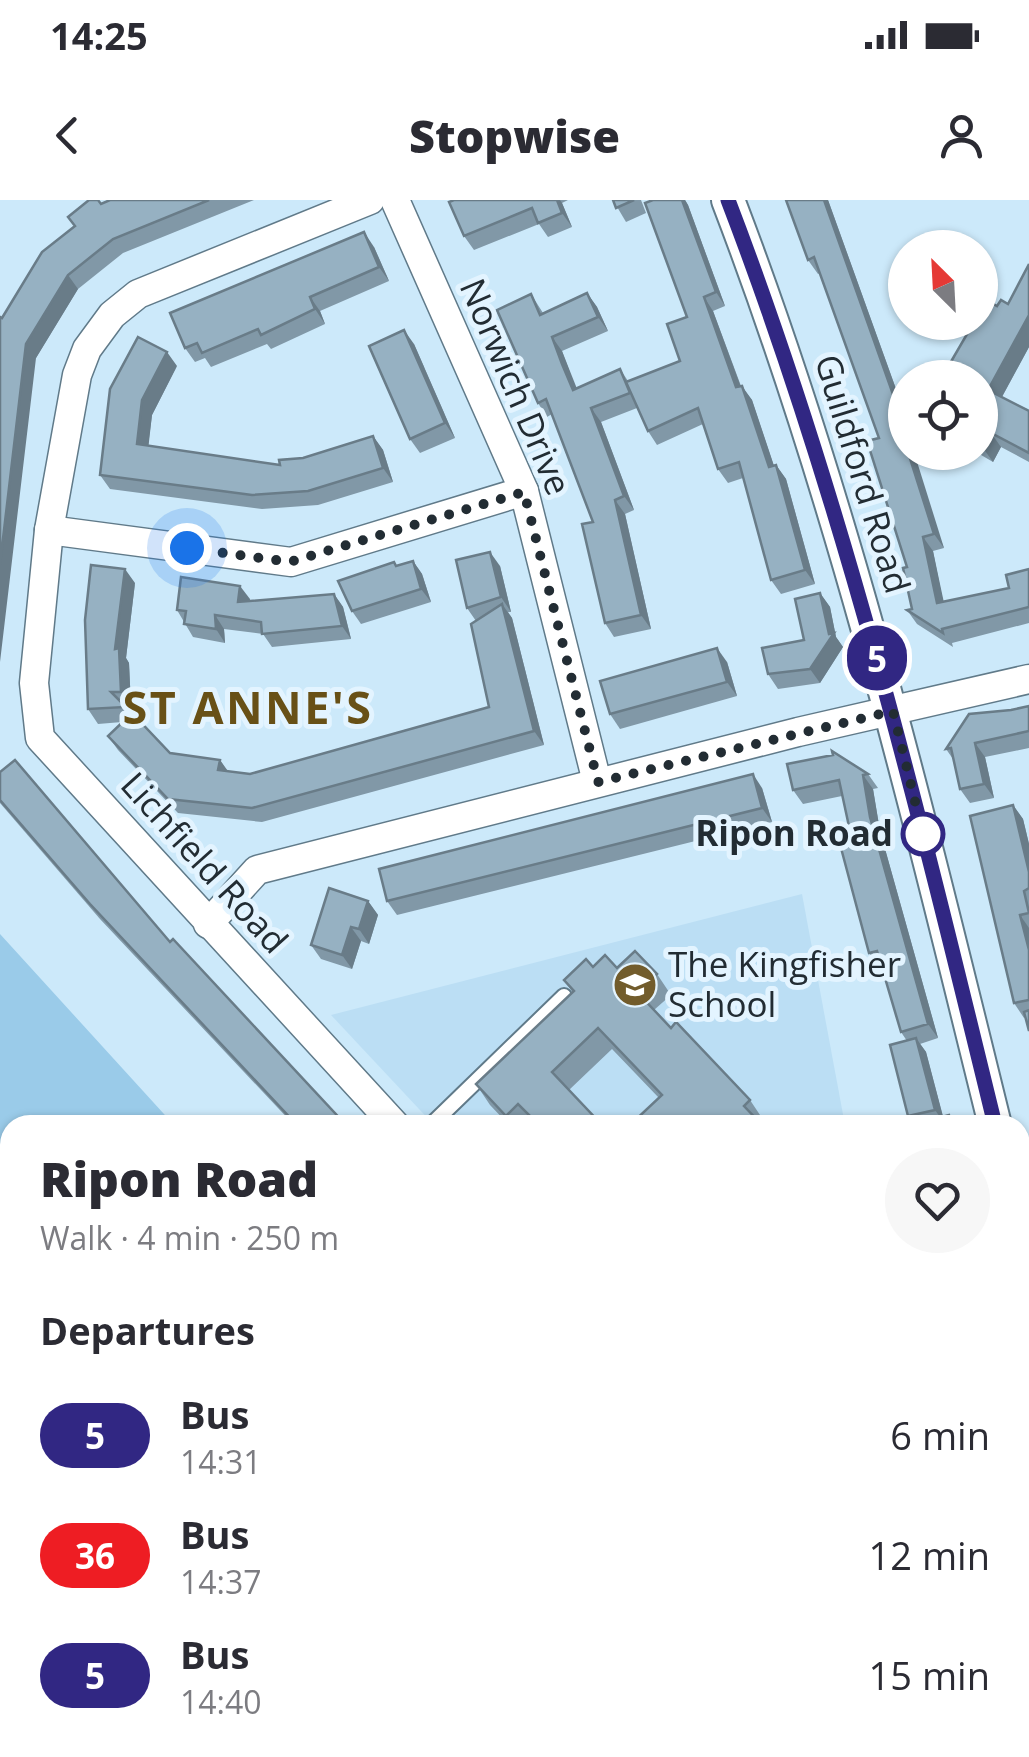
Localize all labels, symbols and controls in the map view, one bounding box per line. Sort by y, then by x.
text: 14:25 [50,9,148,61]
text: Stopwise [409,105,620,166]
icon: back [40,108,95,163]
icon: person [934,108,989,163]
north arrow [888,230,998,340]
map controls [888,230,998,470]
street label: Norwich Drive [450,271,583,502]
street label: Guildford Road [805,349,922,599]
button: locate [888,360,998,470]
your location [162,523,212,573]
line badge: 5 [844,626,910,690]
text: 5 [867,635,887,682]
district label: ST ANNE'S [122,676,374,737]
street label: Lichfield Road [111,761,299,963]
place label: Ripon Road [695,809,893,856]
marker: Ripon Road [902,813,944,855]
place label: The Kingfisher School [668,940,901,1027]
school or university icon: The Kingfisher School [612,962,658,1008]
text: Ripon Road [40,1146,318,1211]
button: heart [885,1148,990,1253]
text: Walk · 4 min · 250 m [40,1216,339,1259]
text: Departures [40,1304,255,1356]
text: Bus [180,1388,249,1440]
text: 6 min [890,1409,990,1461]
text: 5 [85,1412,105,1459]
text: 14:31 [180,1440,262,1483]
text: Bus [180,1508,249,1560]
text: 12 min [869,1529,990,1581]
text: 36 [75,1532,115,1579]
text: 14:37 [180,1560,262,1603]
text: Bus [180,1628,249,1680]
text: 15 min [869,1649,990,1701]
text: 5 [85,1652,105,1699]
text: 14:40 [180,1680,262,1723]

